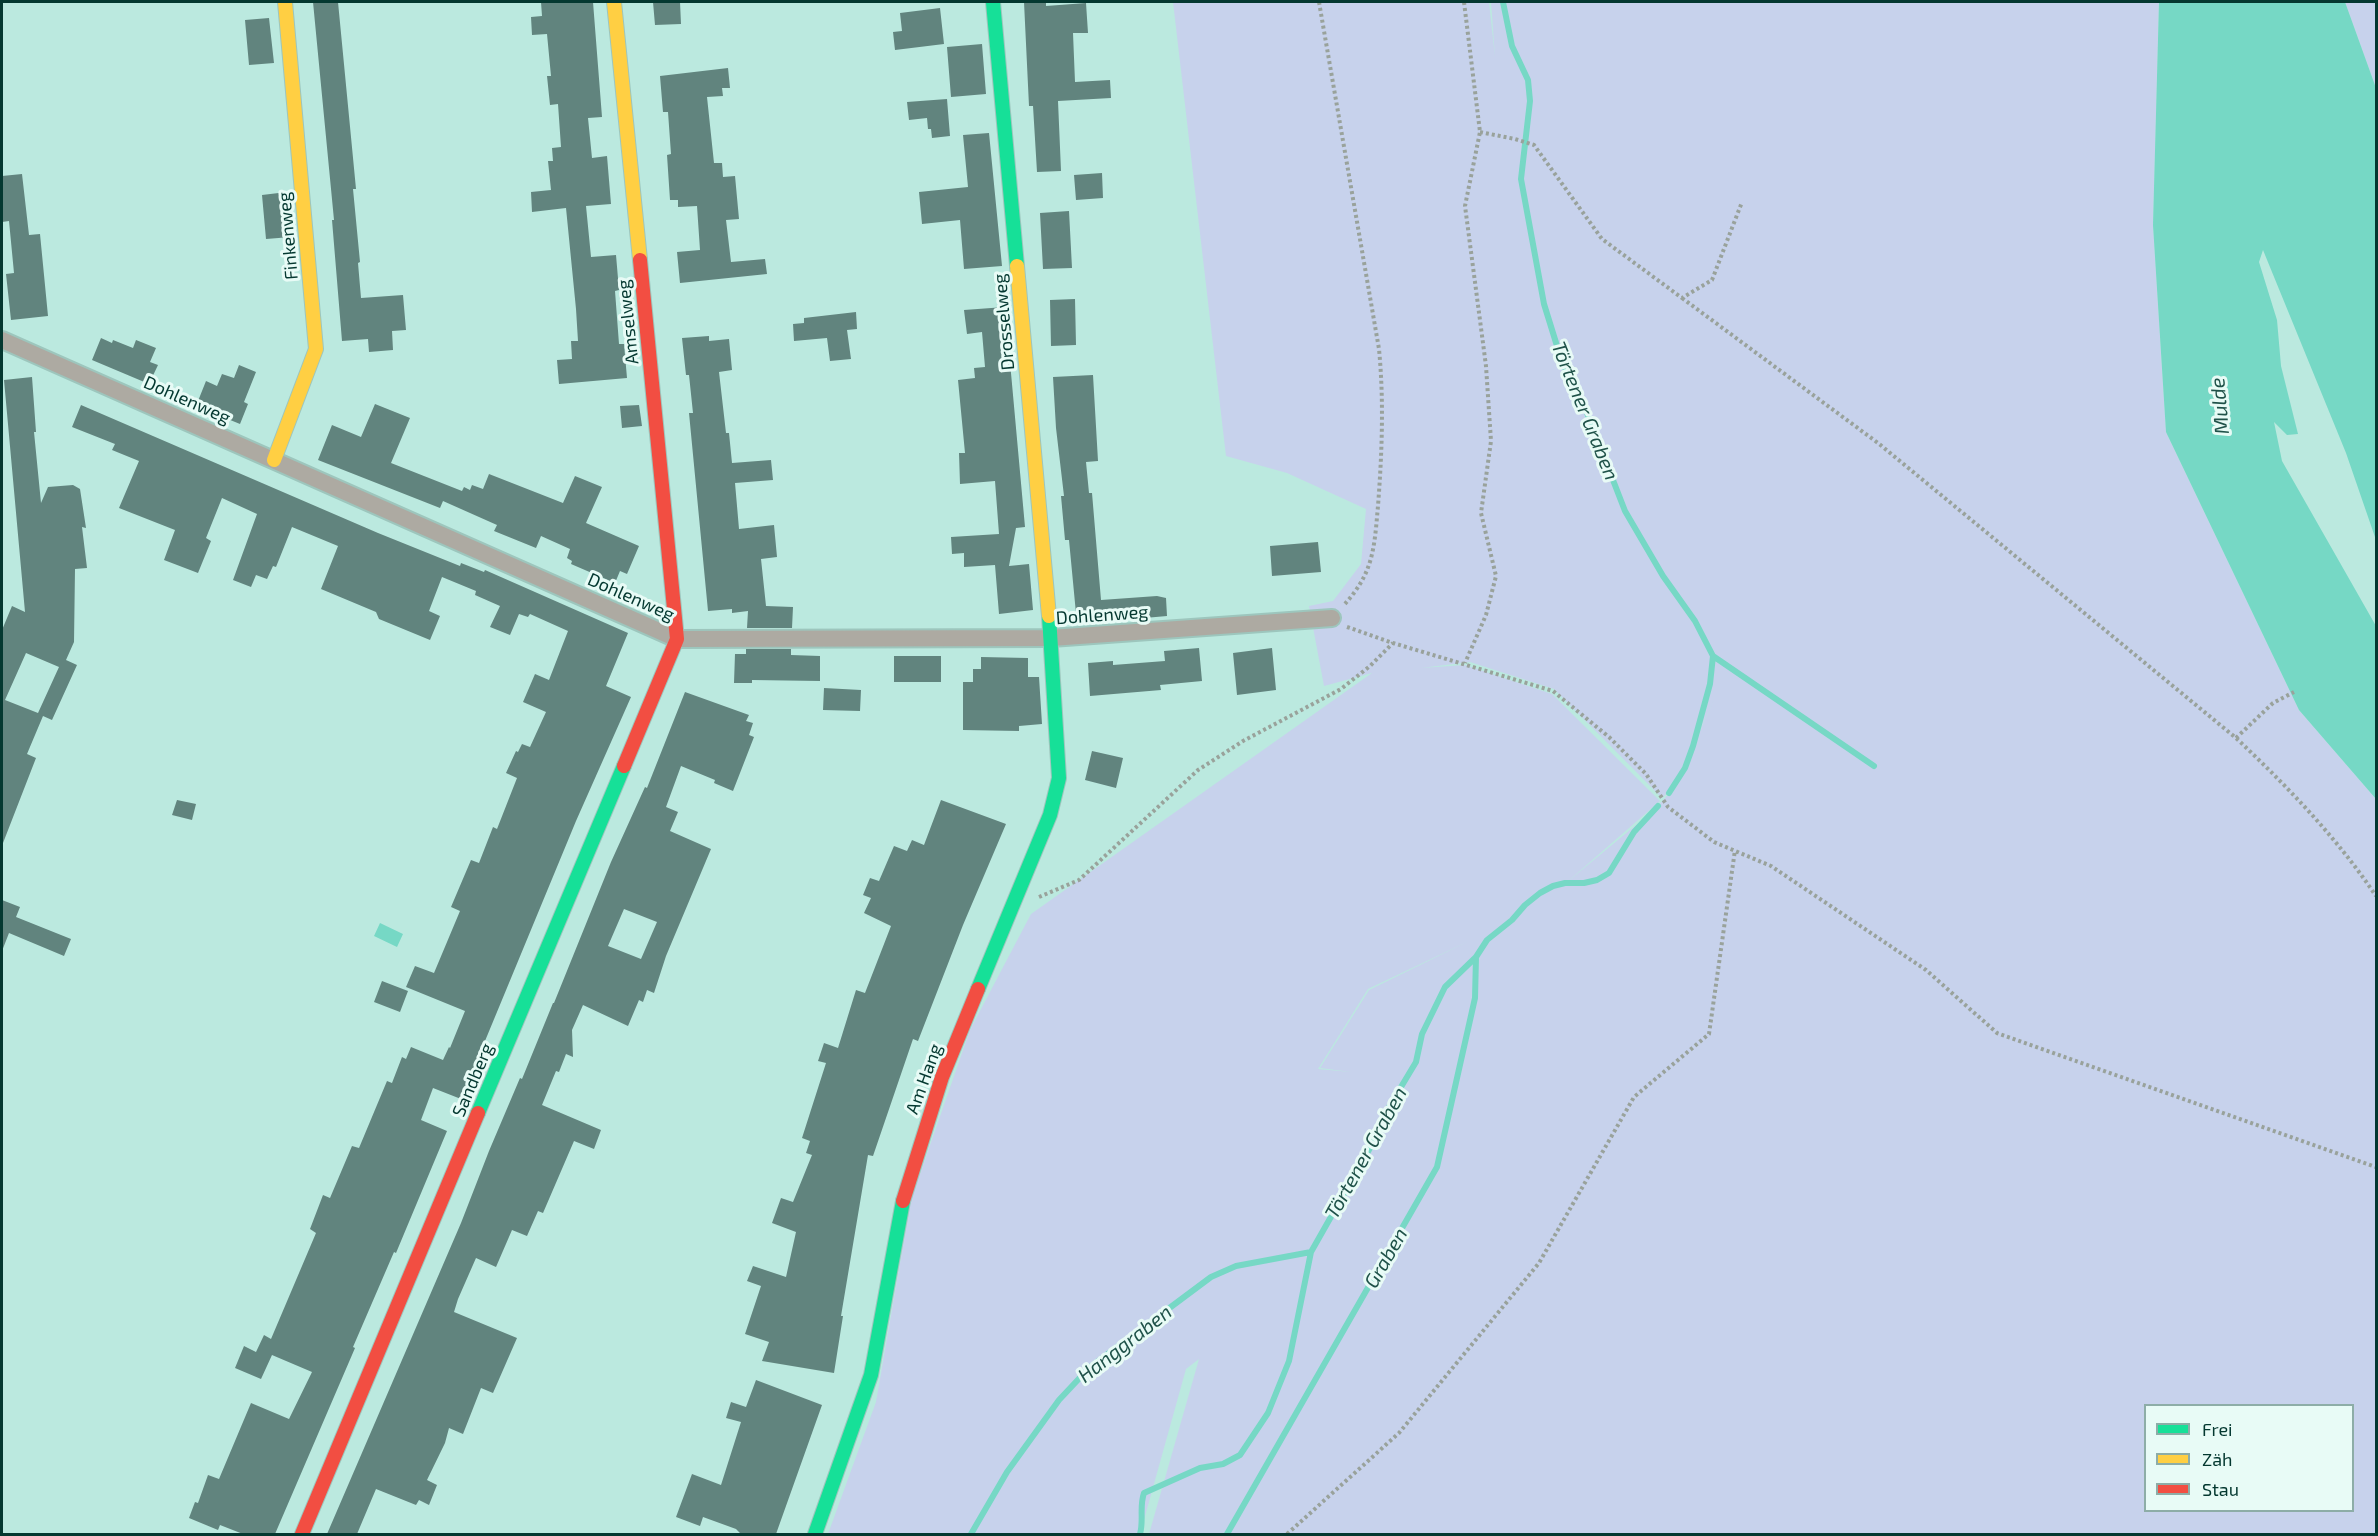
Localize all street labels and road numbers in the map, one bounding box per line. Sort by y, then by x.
street label: Finkenweg [273,191,303,281]
street label: Drosselweg [989,273,1019,371]
street label: Amselweg [613,278,643,366]
street label: Dohlenweg [140,371,234,429]
street label: Dohlenweg [584,568,678,626]
street label: Dohlenweg [1055,601,1149,629]
street label: Sandberg [448,1040,498,1120]
street label: Am Hang [901,1041,947,1117]

